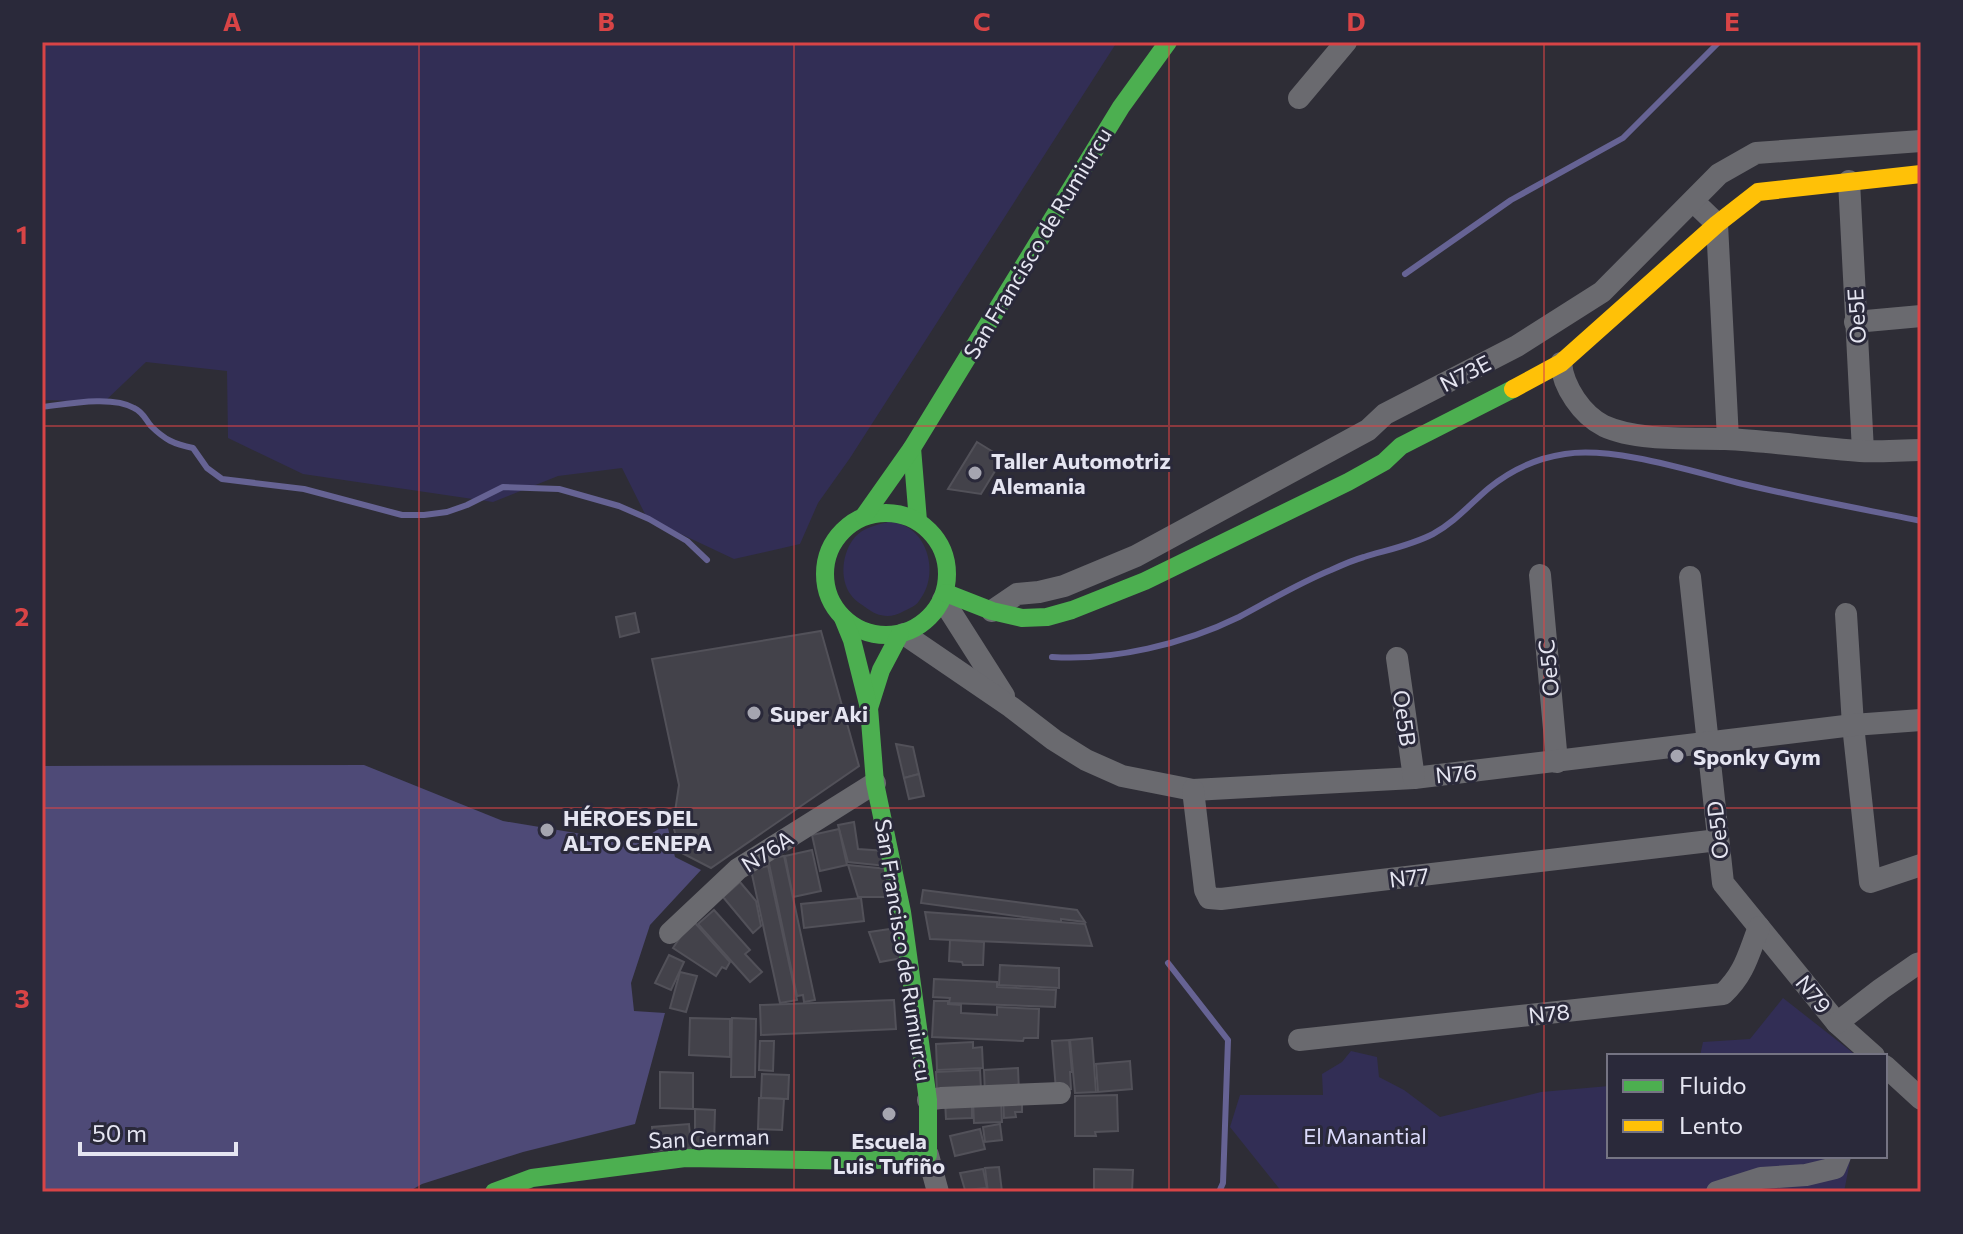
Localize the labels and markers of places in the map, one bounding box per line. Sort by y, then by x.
place label: Taller Automotriz Alemania [991,447,1171,499]
marker: Taller Automotriz Alemania [966,464,984,482]
place label: Super Aki [770,700,868,727]
marker: Super Aki [745,704,763,722]
place label: Sponky Gym [1693,743,1821,770]
marker: Sponky Gym [1668,747,1686,765]
place label: HÉROES DEL ALTO CENEPA [563,804,712,856]
marker: HÉROES DEL ALTO CENEPA [538,821,556,839]
marker: Escuela Luis Tufiño [880,1105,898,1123]
place label: Escuela Luis Tufiño [833,1127,945,1179]

